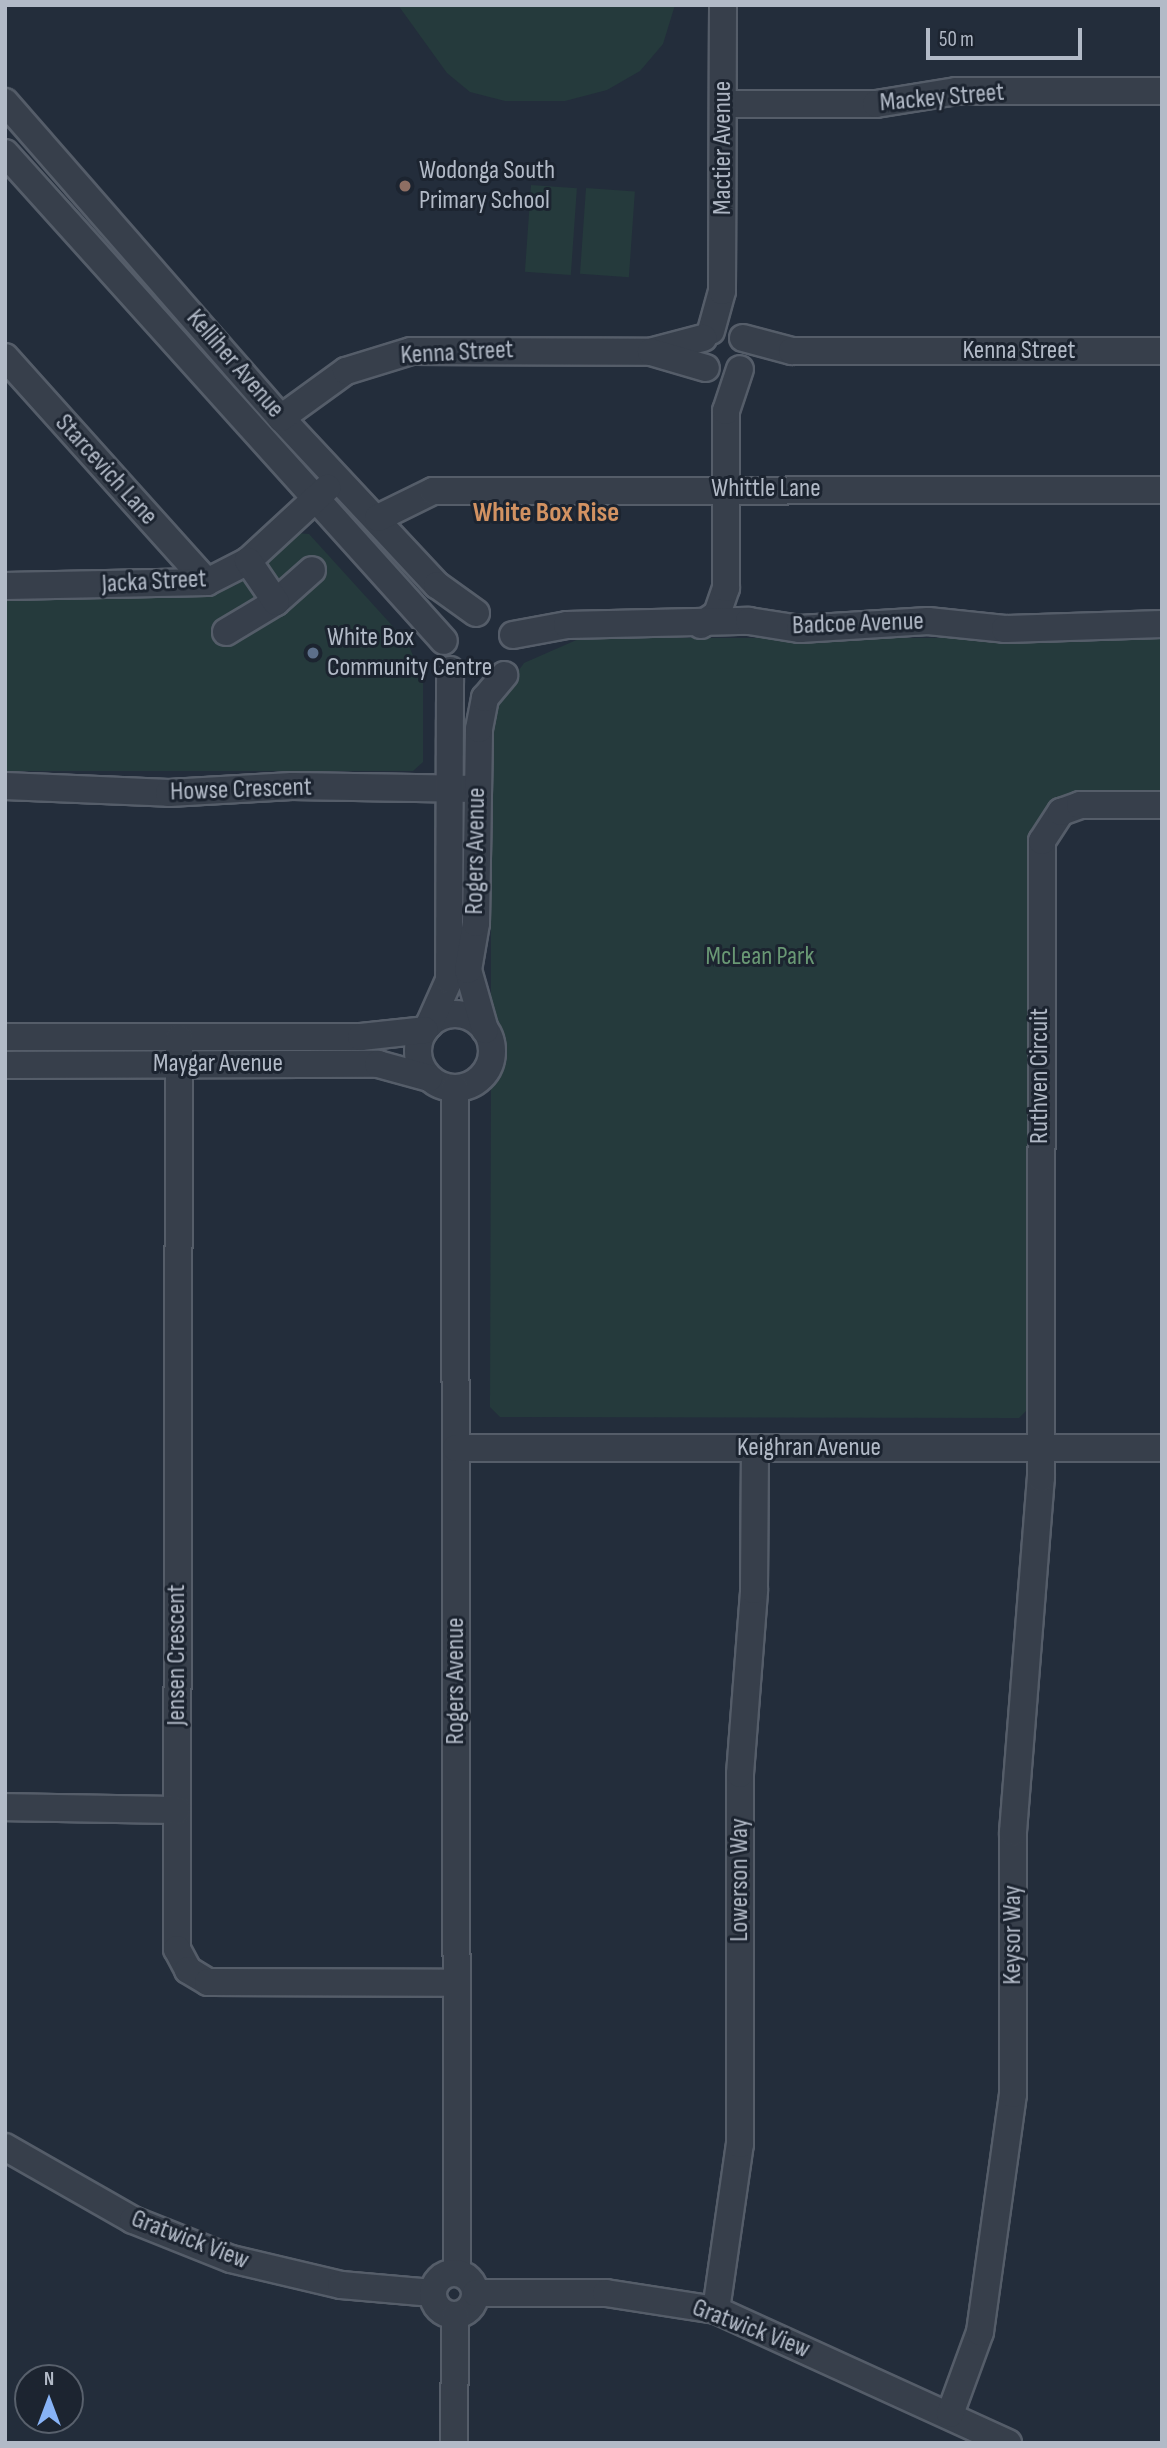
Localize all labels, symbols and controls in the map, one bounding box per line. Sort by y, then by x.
scale bar [929,14,1085,58]
text: 50 m [939,27,974,52]
street label: Mackey Street [879,77,1005,119]
street label: Mactier Avenue [707,81,739,215]
place label: Wodonga South Primary School [419,155,555,216]
marker: Wodonga South Primary School [397,178,413,194]
street label: Kelliher Avenue [179,303,291,425]
street label: Kenna Street [400,334,514,372]
street label: Kenna Street [962,335,1076,367]
street label: Starcevich Lane [48,408,164,532]
street label: Whittle Lane [711,473,821,505]
district label: White Box Rise [473,496,619,530]
street label: Jacka Street [101,564,207,600]
street label: Badcoe Avenue [792,606,924,642]
place label: White Box Community Centre [327,622,492,684]
marker: White Box Community Centre [305,645,321,661]
street label: Howse Crescent [170,772,312,808]
street label: Rogers Avenue [459,787,493,915]
park label: McLean Park [706,941,814,973]
street label: Ruthven Circuit [1024,1008,1056,1144]
street label: Maygar Avenue [153,1048,283,1080]
street label: Keighran Avenue [737,1432,881,1464]
street label: Jensen Crescent [161,1584,193,1726]
street label: Rogers Avenue [440,1617,472,1745]
street label: Lowerson Way [724,1818,756,1942]
street label: Keysor Way [997,1885,1029,1985]
street label: Gratwick View [127,2203,253,2277]
street label: Gratwick View [688,2292,814,2366]
north arrow [14,2364,84,2434]
text: N [44,2368,54,2391]

